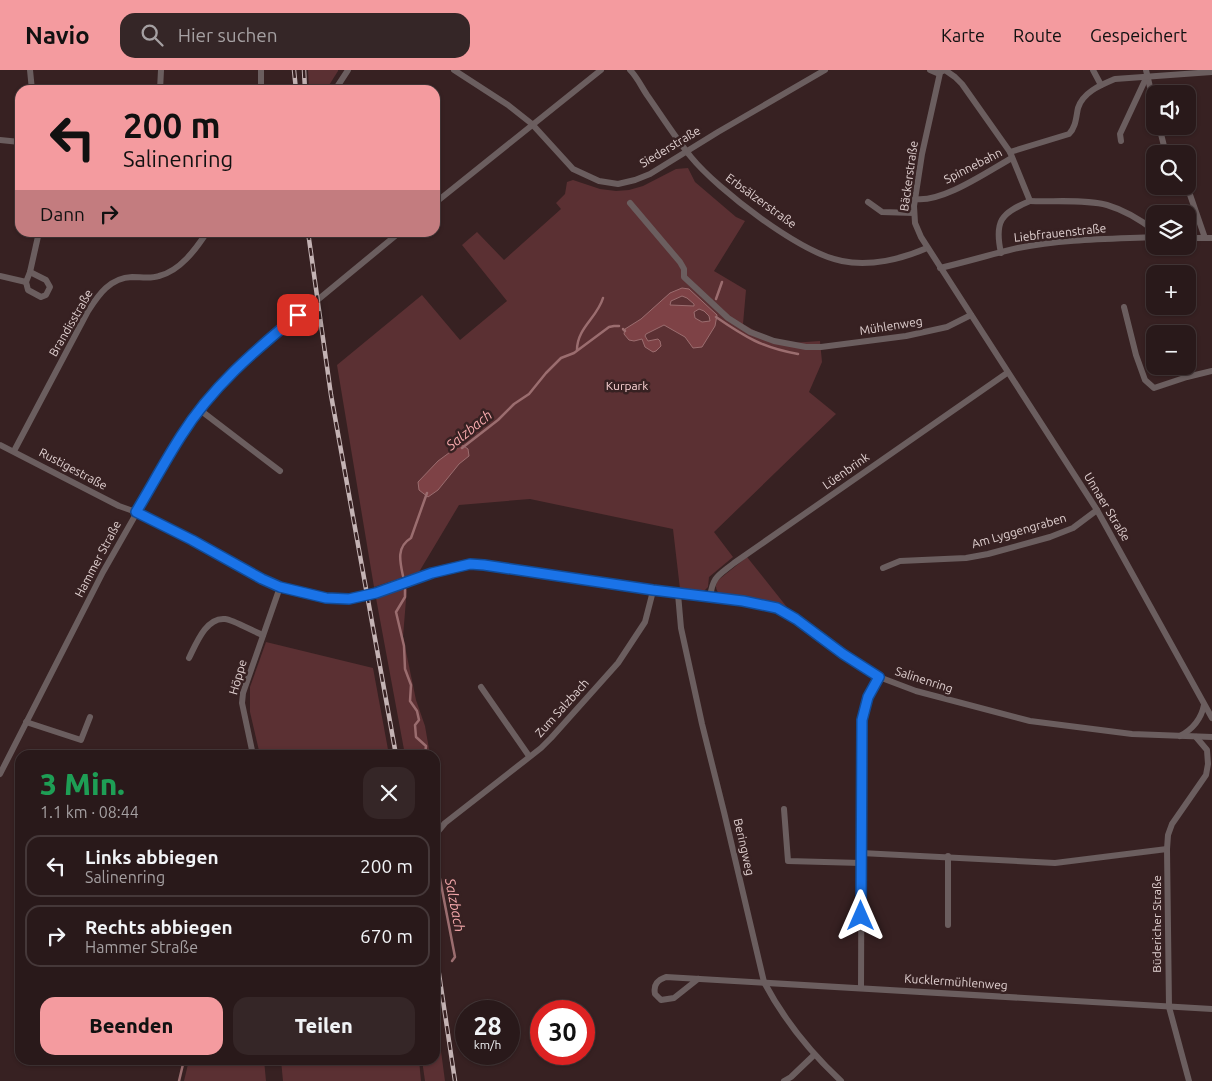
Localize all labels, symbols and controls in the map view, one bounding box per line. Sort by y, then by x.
search box [120,13,470,58]
icon: search [138,21,166,49]
text: Navio [25,22,90,49]
text: Hier suchen [178,24,278,46]
text: Karte [941,25,985,45]
text: Route [1013,25,1062,45]
text: Gespeichert [1090,25,1187,45]
map controls [1146,85,1196,375]
button: sound [1146,85,1196,135]
icon: left [40,105,105,170]
text: 200 m [123,105,221,145]
street label: Siederstraße [637,123,702,170]
street label: Bäckerstraße [897,140,920,212]
street label: Spinnebahn [942,145,1004,186]
button: search [1146,145,1196,195]
text: Salinenring [123,146,233,171]
street label: Erbsälzerstraße [724,171,799,231]
icon: right [95,200,123,228]
text: Dann [40,203,85,225]
button: layers [1146,205,1196,255]
street label: Liebfrauenstraße [1013,221,1107,244]
button: + [1146,265,1196,315]
street label: Brandisstraße [46,287,95,358]
pin [277,294,319,336]
icon: arrive [284,301,312,329]
street label: Mühlenweg [859,314,923,337]
button: − [1146,325,1196,375]
park label: Kurpark [606,379,648,392]
water label: Salzbach [442,407,495,454]
street label: Rustigestraße [37,445,109,492]
street label: Lüenbrink [820,450,871,491]
street label: Unnaer Straße [1082,470,1133,543]
street label: Am Lyggengraben [970,511,1068,550]
street label: Hammer Straße [72,518,123,599]
street label: Höppe [226,658,249,696]
street label: Salinenring [894,664,955,695]
street label: Zum Salzbach [532,676,591,739]
text: 3 Min. [40,767,125,801]
button: close [363,767,415,819]
text: 1.1 km · 08:44 [40,803,139,821]
street label: Beringweg [732,817,757,877]
text: Links abbiegen [85,846,219,868]
icon: left [42,852,70,880]
text: 200 m [360,855,413,877]
text: Salinenring [85,868,165,886]
street label: Büdericher Straße [1150,875,1163,973]
water label: Salzbach [442,876,468,933]
position arrow [834,889,886,941]
text: Rechts abbiegen [85,916,233,938]
icon: right [42,922,70,950]
text: 670 m [360,925,413,947]
text: Hammer Straße [85,938,198,956]
street label: Kucklermühlenweg [904,971,1008,992]
button: Beenden [40,997,223,1055]
button: Teilen [233,997,415,1055]
speed limit sign: 30 [530,1000,595,1065]
text: 28 [473,1012,502,1040]
text: km/h [474,1038,501,1051]

